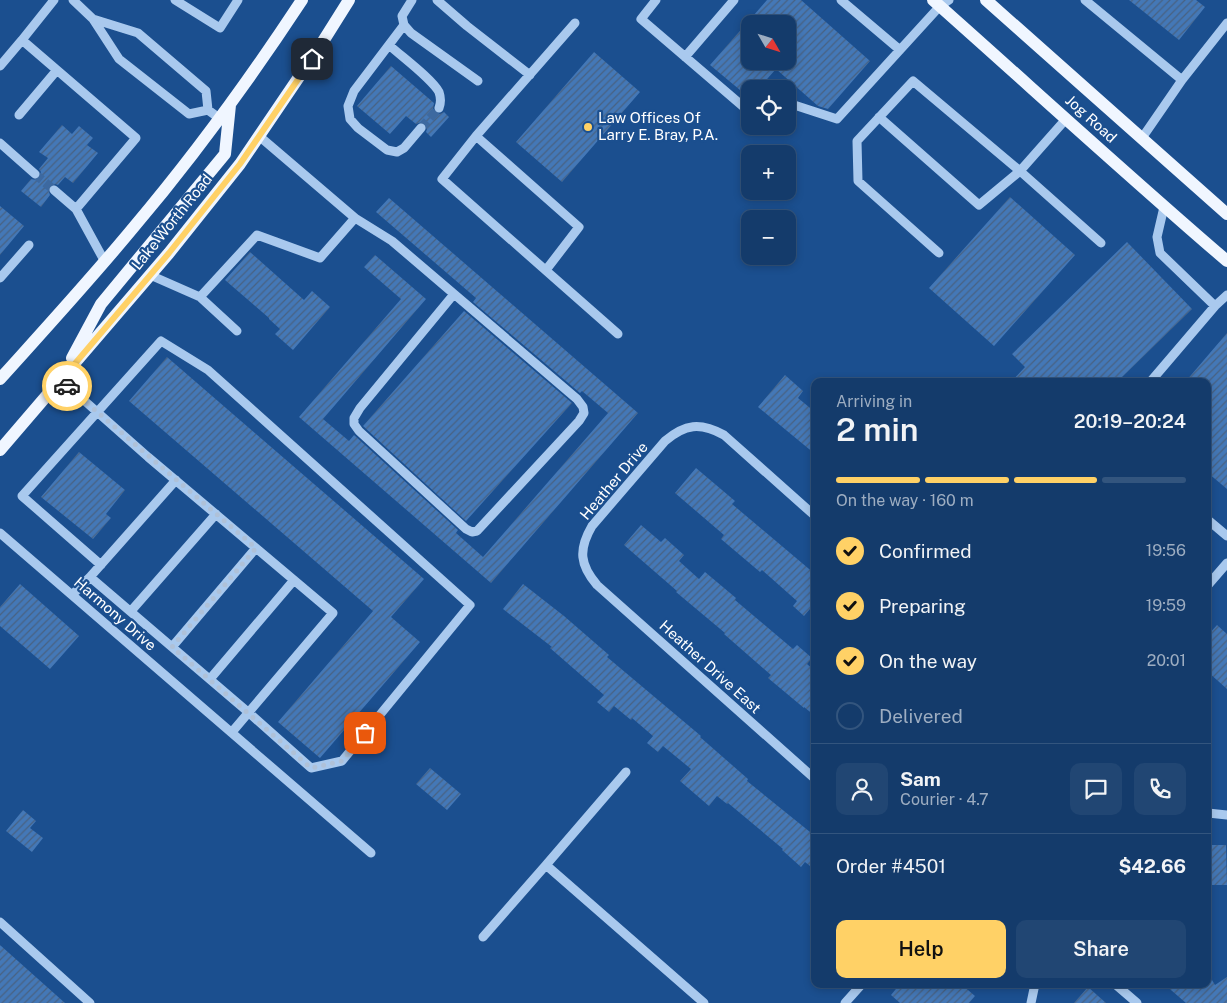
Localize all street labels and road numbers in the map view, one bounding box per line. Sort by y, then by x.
street label: Jog Road [1062,91,1120,146]
street label: Lake Worth Road [128,171,215,273]
street label: Heather Drive [576,438,651,523]
street label: Harmony Drive [71,573,160,654]
street label: Heather Drive East [656,617,765,717]

